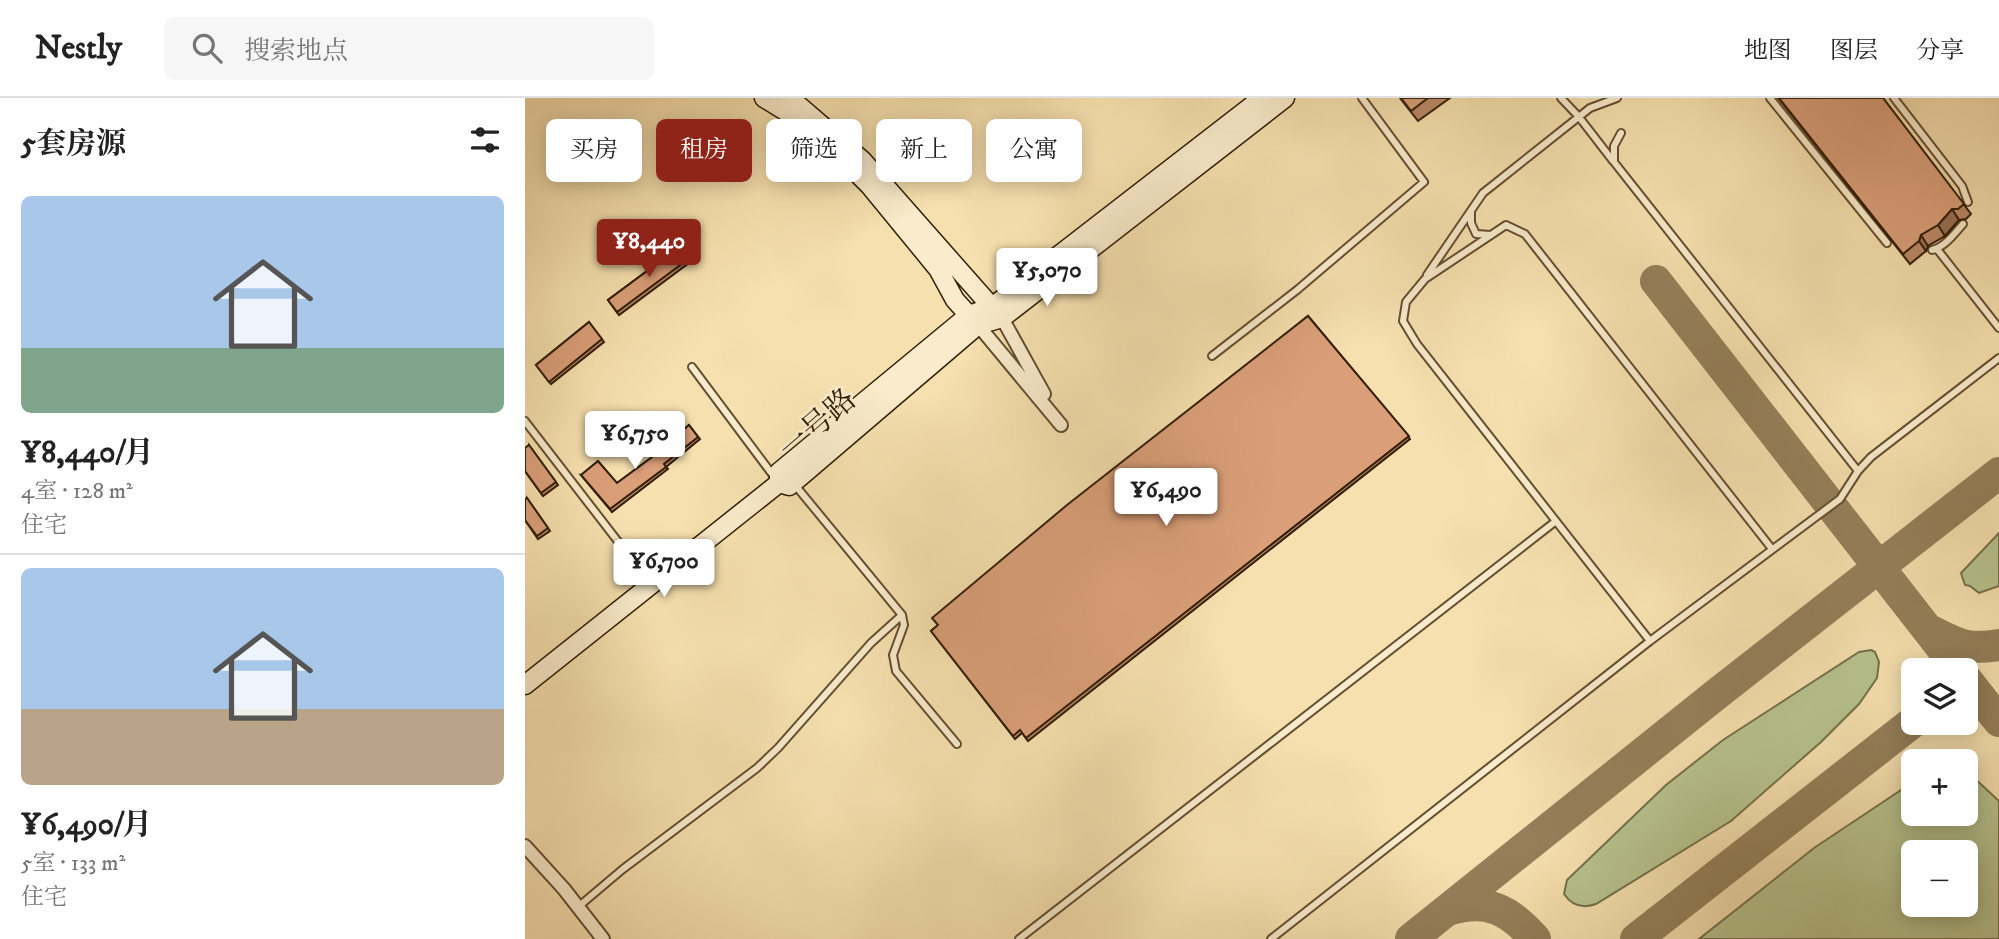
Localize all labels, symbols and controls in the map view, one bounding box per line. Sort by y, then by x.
search box [164,17,654,80]
text: Nestly [35,28,122,69]
icon: search [188,29,226,67]
text: 搜索地点 [244,35,348,68]
text: 地图 [1744,36,1792,66]
text: 图层 [1830,36,1878,66]
text: 分享 [1916,36,1964,66]
chip: 买房 [546,119,642,182]
chip: 租房 [656,119,752,182]
chip: 筛选 [766,119,862,182]
chip: 新上 [876,119,972,182]
chip: 公寓 [986,119,1082,182]
icon: filters [466,121,504,159]
text: 5套房源 [21,126,126,163]
pin: ¥8,440 [592,220,706,279]
text: ¥8,440 [613,227,685,256]
icon: home [200,241,326,367]
pin: ¥5,070 [990,248,1104,308]
text: ¥5,070 [1012,256,1082,285]
street label: 一号路 [772,382,864,468]
pin: ¥6,750 [578,412,692,471]
text: ¥6,750 [601,419,669,448]
text: ¥8,440/月 [21,435,154,472]
pin: ¥6,490 [1109,468,1223,528]
text: ¥6,490 [1130,476,1202,505]
text: 4室 · 128 m² [21,477,133,506]
text: 住宅 [21,511,67,540]
pin: ¥6,700 [607,540,721,599]
text: ¥6,700 [629,547,699,576]
icon: home [200,613,326,739]
map controls [1901,658,1978,917]
button: layers [1901,658,1978,735]
button: + [1901,749,1978,826]
text: ¥6,490/月 [21,807,152,844]
button: − [1901,840,1978,917]
text: 5室 · 133 m² [21,849,125,878]
text: 住宅 [21,883,67,912]

